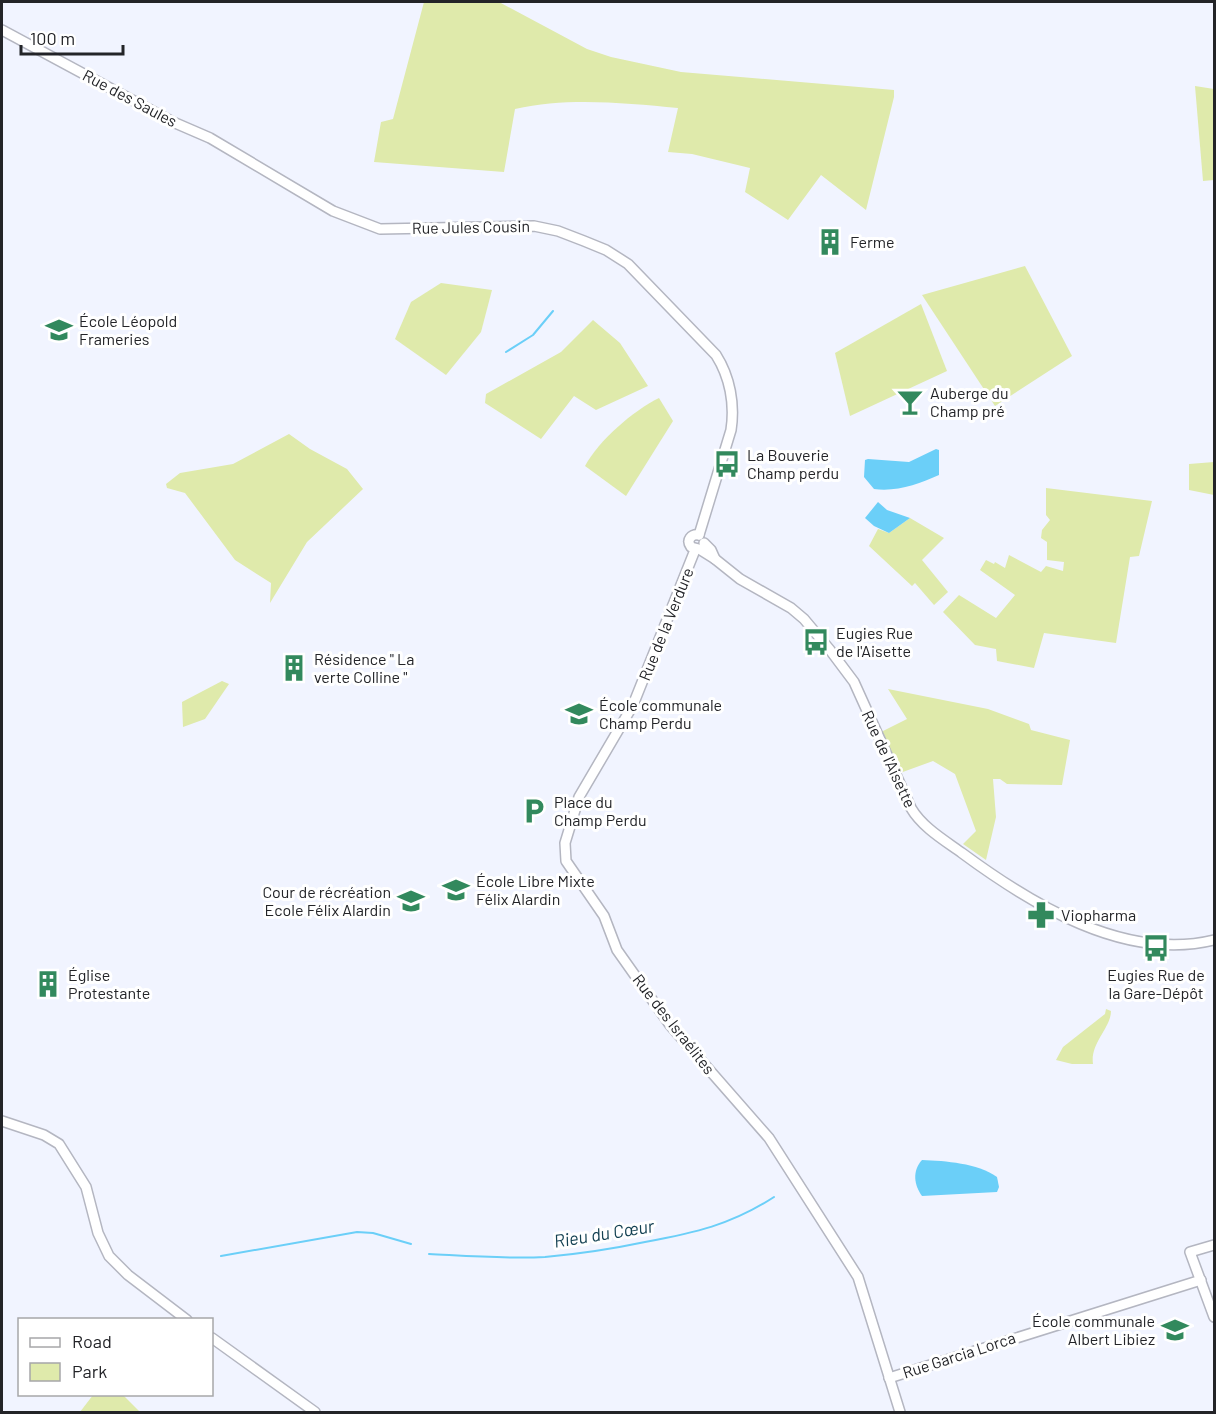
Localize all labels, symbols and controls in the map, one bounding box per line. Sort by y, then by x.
scale bar [21,18,123,56]
text: 100 m [30,27,75,49]
street label: Rue des Saules [80,65,181,130]
street label: Rue Jules Cousin [412,216,530,237]
building icon: Ferme [815,227,845,257]
place label: Ferme [850,232,894,251]
place label: École Léopold Frameries [79,311,177,348]
school or university icon: École Léopold Frameries [44,315,74,345]
place label: Auberge du Champ pré [930,383,1009,420]
bar icon: Auberge du Champ pré [895,387,925,417]
place label: La Bouverie Champ perdu [747,445,839,482]
bus stop icon: La Bouverie Champ perdu [712,449,742,479]
street label: Rue de la Verdure [634,565,697,683]
place label: Eugies Rue de l'Aisette [836,623,913,660]
bus stop icon: Eugies Rue de l'Aisette [801,627,831,657]
place label: Résidence " La verte Colline " [314,649,414,686]
building icon: Résidence " La verte Colline " [279,653,309,683]
place label: École communale Champ Perdu [599,695,722,732]
school or university icon: École communale Champ Perdu [564,699,594,729]
street label: Rue de l'Aisette [859,707,920,810]
place label: Place du Champ Perdu [554,792,647,829]
parking icon: Place du Champ Perdu [519,796,549,826]
place label: École Libre Mixte Félix Alardin [476,871,595,908]
school or university icon: École Libre Mixte Félix Alardin [441,875,471,905]
place label: Cour de récréation Ecole Félix Alardin [262,882,391,919]
school or university icon: Cour de récréation Ecole Félix Alardin [396,886,426,916]
pharmacy icon: Viopharma [1026,900,1056,930]
place label: Viopharma [1061,905,1136,924]
bus stop icon: Eugies Rue de la Gare-Dépôt [1141,933,1171,963]
place label: Église Protestante [68,965,150,1002]
place label: Eugies Rue de la Gare-Dépôt [1107,965,1205,1002]
building icon: Église Protestante [33,969,63,999]
street label: Rue des Israélites [629,970,719,1078]
water label: Rieu du Cœur [552,1214,656,1252]
place label: École communale Albert Libiez [1032,1311,1155,1348]
school or university icon: École communale Albert Libiez [1160,1315,1190,1345]
legend [18,1318,213,1396]
street label: Rue Garcia Lorca [900,1327,1018,1382]
text: Road [72,1330,112,1352]
text: Park [72,1360,107,1382]

